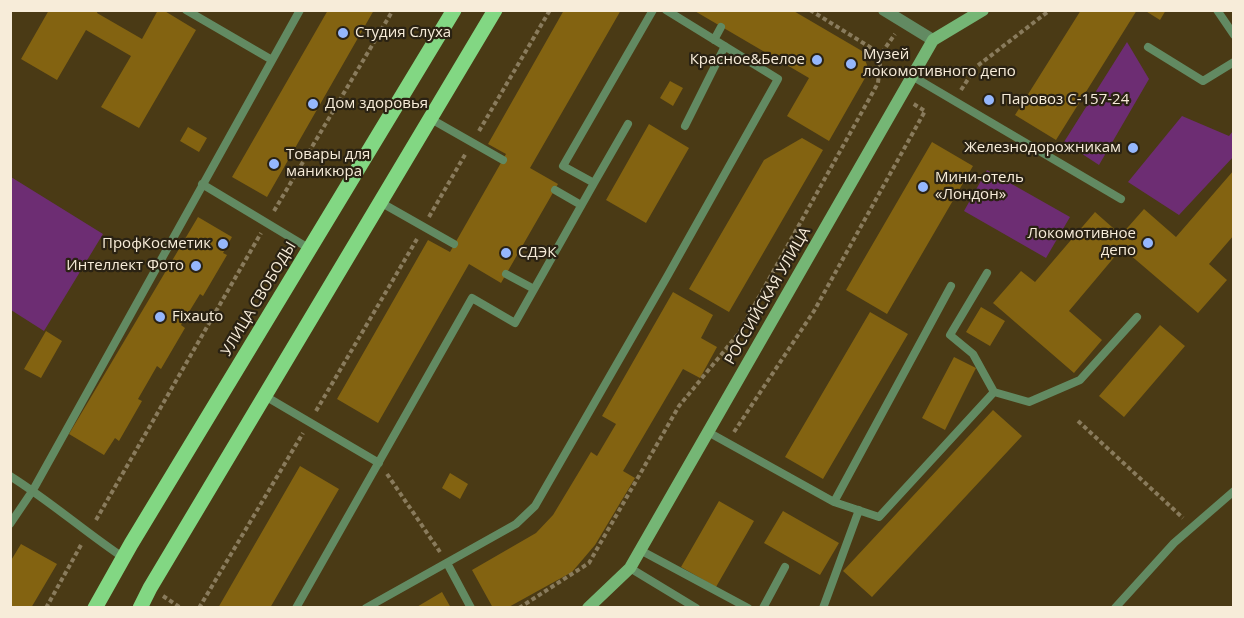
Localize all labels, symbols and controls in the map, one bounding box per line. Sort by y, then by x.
place label: Студия Слуха [355,24,451,42]
marker: Студия Слуха [336,26,350,40]
place label: Музей локомотивного депо [863,46,1016,81]
place label: Красное&Белое [690,51,805,69]
marker: Красное&Белое [810,53,824,67]
marker: Музей локомотивного депо [844,57,858,71]
place label: Паровоз С-157-24 [1001,91,1129,109]
marker: Паровоз С-157-24 [982,93,996,107]
place label: Дом здоровья [325,95,428,113]
marker: Дом здоровья [306,97,320,111]
place label: Железнодорожникам [964,139,1121,157]
marker: Железнодорожникам [1126,141,1140,155]
place label: Товары для маникюра [286,146,370,181]
marker: Товары для маникюра [267,157,281,171]
place label: Мини-отель «Лондон» [935,169,1024,204]
marker: Мини-отель «Лондон» [916,180,930,194]
street label: РОССИЙСКАЯ УЛИЦА [721,224,815,368]
place label: Локомотивное депо [1027,225,1136,260]
place label: ПрофКосметик [102,235,211,253]
marker: Локомотивное депо [1141,236,1155,250]
marker: ПрофКосметик [216,237,230,251]
street label: УЛИЦА СВОБОДЫ [218,239,300,359]
place label: СДЭК [518,244,556,262]
marker: СДЭК [499,246,513,260]
place label: Интеллект Фото [66,257,184,275]
marker: Интеллект Фото [189,259,203,273]
place label: Fixauto [172,308,223,326]
marker: Fixauto [153,310,167,324]

